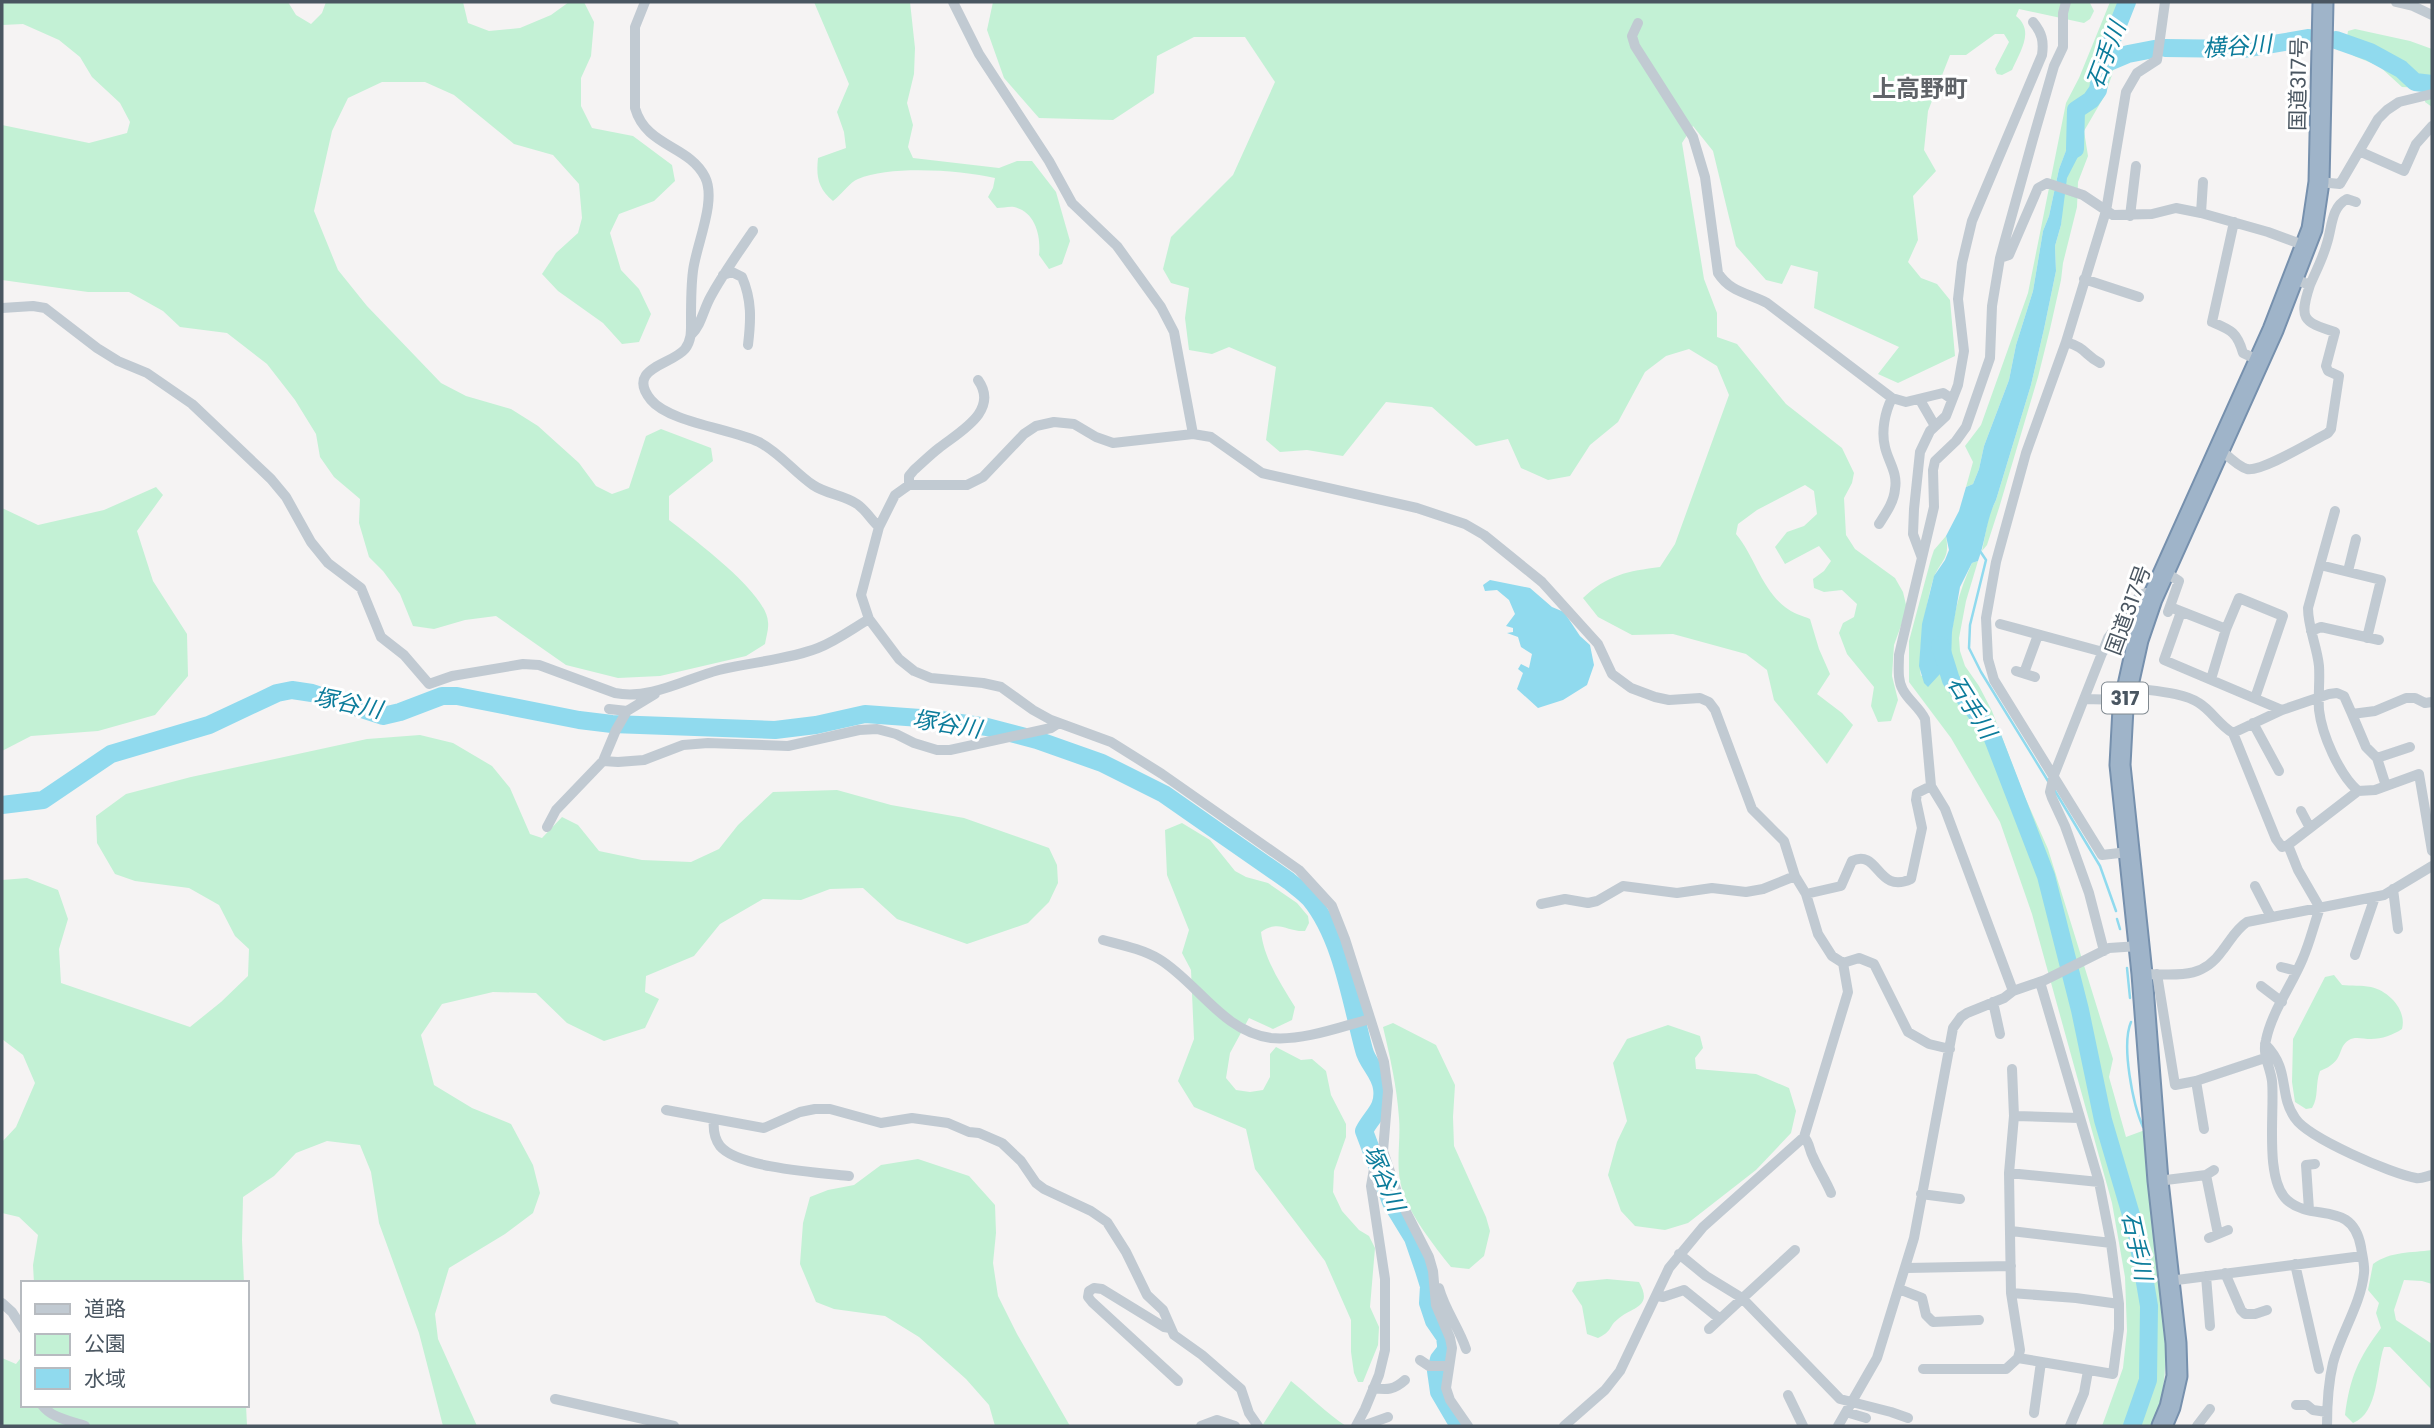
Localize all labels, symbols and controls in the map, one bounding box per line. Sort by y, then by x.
water label: 石手川 [2079,14,2134,93]
water label: 横谷川 [2201,27,2276,64]
street label: 国道317号 [2283,37,2313,131]
district label: 上高野町 [1872,72,1968,105]
street label: 国道317号 [2098,561,2158,659]
water label: 石手川 [1940,669,2005,747]
water label: 塚谷川 [311,680,388,726]
road number: 317 [2102,682,2148,713]
water label: 塚谷川 [910,703,987,746]
water label: 塚谷川 [1356,1140,1413,1219]
water label: 石手川 [2114,1209,2160,1286]
legend [21,1281,248,1407]
text: 道路 [84,1294,126,1323]
text: 公園 [84,1329,126,1358]
text: 水域 [84,1364,126,1393]

